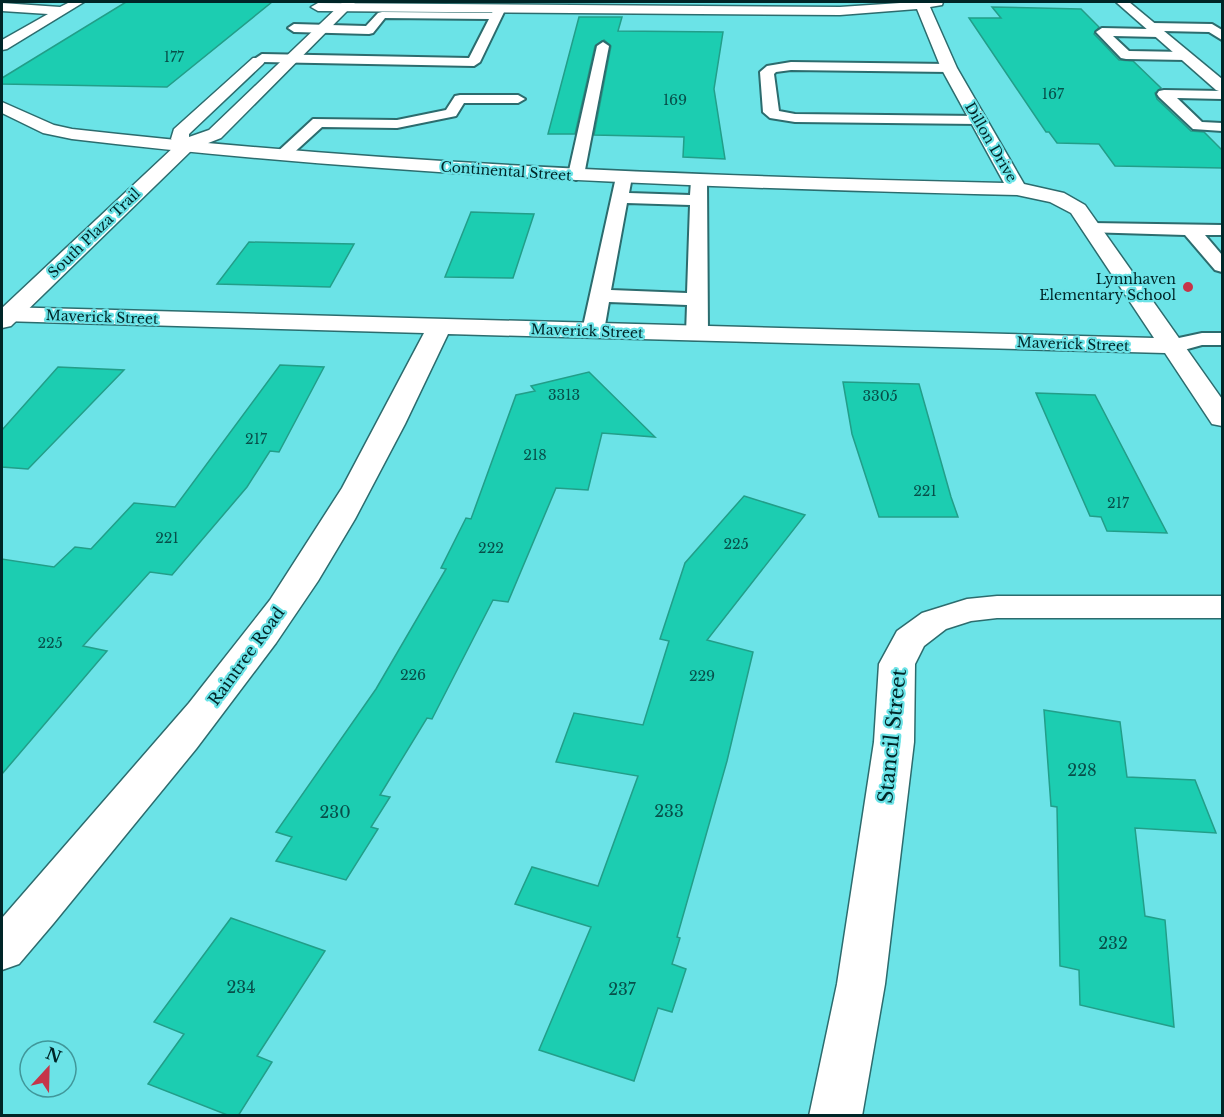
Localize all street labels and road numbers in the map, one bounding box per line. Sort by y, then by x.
street label: Dillon Drive [961,99,1021,185]
street label: Continental Street [440,157,573,185]
street label: South Plaza Trail [44,184,144,282]
street label: Maverick Street [45,306,159,328]
street label: Maverick Street [530,320,644,342]
street label: Maverick Street [1016,333,1130,355]
street label: Raintree Road [204,603,289,709]
street label: Stancil Street [873,667,911,804]

